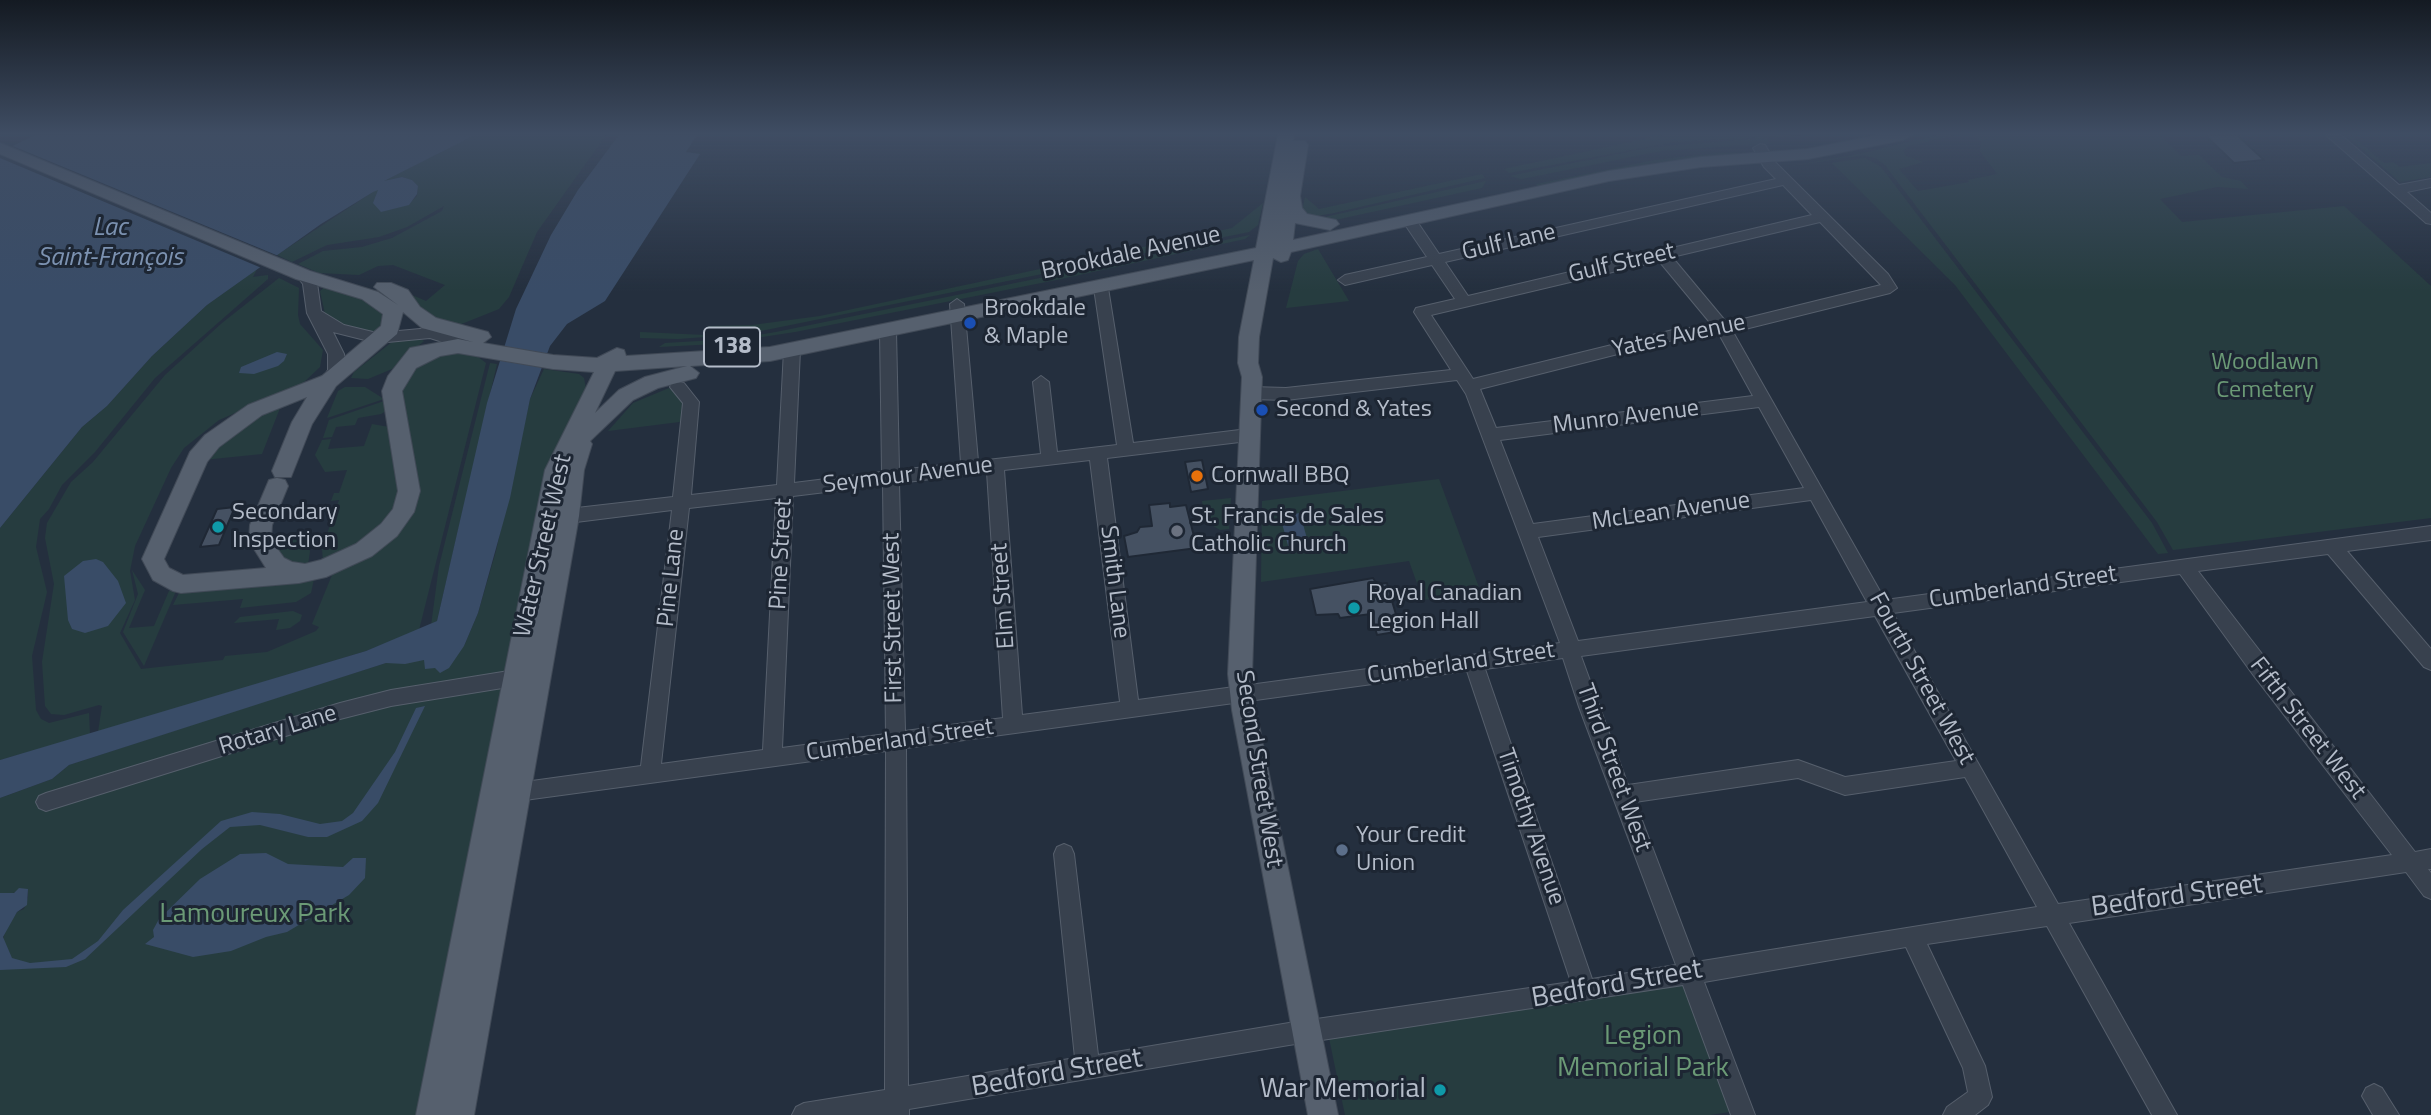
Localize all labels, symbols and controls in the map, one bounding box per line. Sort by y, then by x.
water label: Lac Saint-François [37,213,183,274]
street label: Gulf Lane [1460,218,1558,268]
street label: Brookdale Avenue [1039,221,1223,287]
street label: Gulf Street [1566,238,1678,290]
place label: Brookdale & Maple [984,295,1086,351]
street label: Yates Avenue [1610,309,1748,365]
marker: Brookdale & Maple [962,315,978,331]
road number: 138 [704,328,760,366]
park label: Woodlawn Cemetery [2211,349,2319,405]
street label: Munro Avenue [1551,395,1701,441]
place label: Second & Yates [1276,396,1432,424]
marker: Second & Yates [1254,402,1270,418]
street label: Seymour Avenue [822,451,994,501]
street label: Water Street West [509,452,579,640]
place label: Cornwall BBQ [1211,462,1350,490]
marker: Cornwall BBQ [1189,468,1205,484]
street label: McLean Avenue [1590,487,1752,537]
street label: Pine Street [765,497,799,611]
place label: Secondary Inspection [232,499,338,555]
place label: St. Francis de Sales Catholic Church [1191,503,1384,559]
marker: Secondary Inspection [210,519,226,535]
marker: St. Francis de Sales Catholic Church [1169,523,1185,539]
street label: Smith Lane [1093,524,1135,640]
street label: Pine Lane [653,528,691,628]
street label: First Street West [878,532,910,704]
street label: Elm Street [986,542,1022,650]
street label: Cumberland Street [1927,561,2119,615]
place label: Royal Canadian Legion Hall [1368,580,1522,636]
street label: Fourth Street West [1862,588,1980,770]
marker: Royal Canadian Legion Hall [1346,600,1362,616]
street label: Cumberland Street [1365,637,1557,691]
street label: Fifth Street West [2243,652,2371,806]
street label: Second Street West [1228,669,1288,869]
street label: Third Street West [1569,680,1657,856]
street label: Rotary Lane [216,699,340,763]
street label: Cumberland Street [804,714,996,768]
street label: Timothy Avenue [1490,745,1570,909]
place label: Your Credit Union [1356,822,1466,878]
marker: Your Credit Union [1334,842,1350,858]
street label: Bedford Street [2089,868,2265,926]
park label: Lamoureux Park [159,898,351,932]
street label: Bedford Street [1529,953,1705,1017]
park label: Legion Memorial Park [1557,1020,1729,1086]
street label: Bedford Street [969,1042,1145,1106]
place label: War Memorial [1260,1073,1426,1107]
marker: War Memorial [1432,1082,1448,1098]

